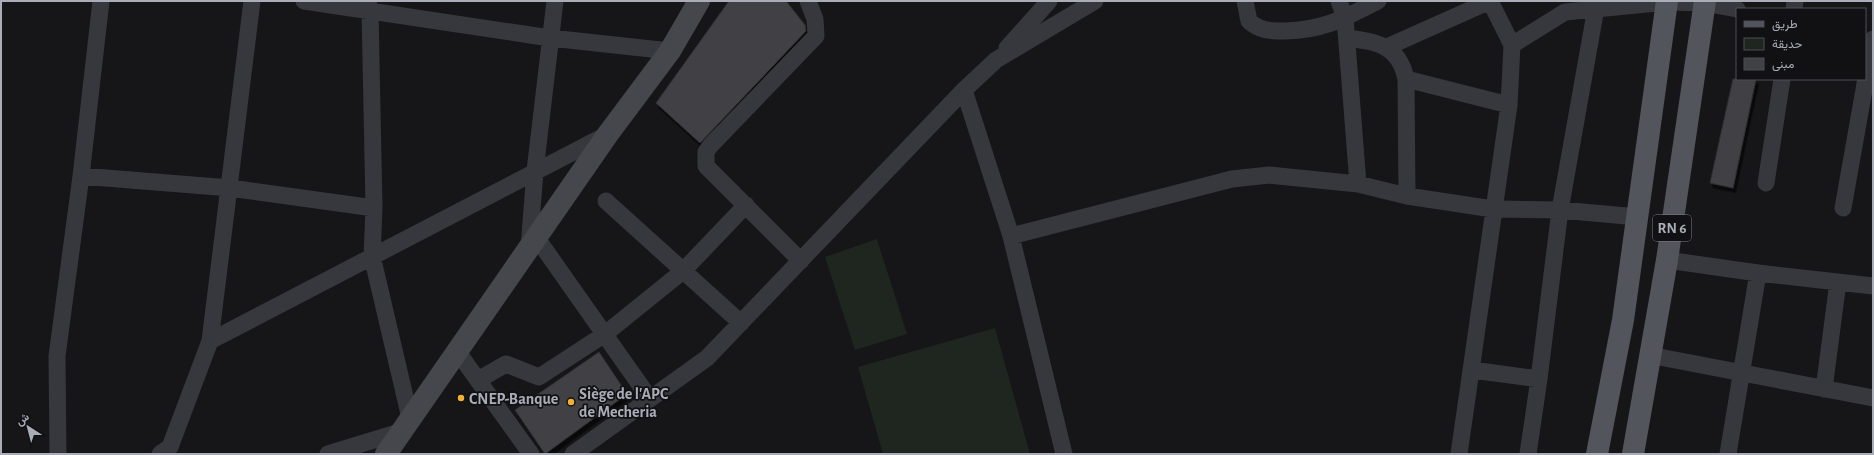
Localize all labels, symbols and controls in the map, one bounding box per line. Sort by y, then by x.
legend [1736,8,1866,80]
text: طريق [1772,18,1798,32]
text: حديقة [1772,38,1802,51]
text: مبنى [1772,58,1794,72]
road number: RN 6 [1653,215,1691,241]
place label: Siège de l'APC de Mecheria [579,386,669,420]
place label: CNEP-Banque [469,391,559,407]
marker: CNEP-Banque [456,393,466,403]
marker: Siège de l'APC de Mecheria [566,397,576,407]
north arrow [8,407,48,447]
text: ش [14,411,32,428]

